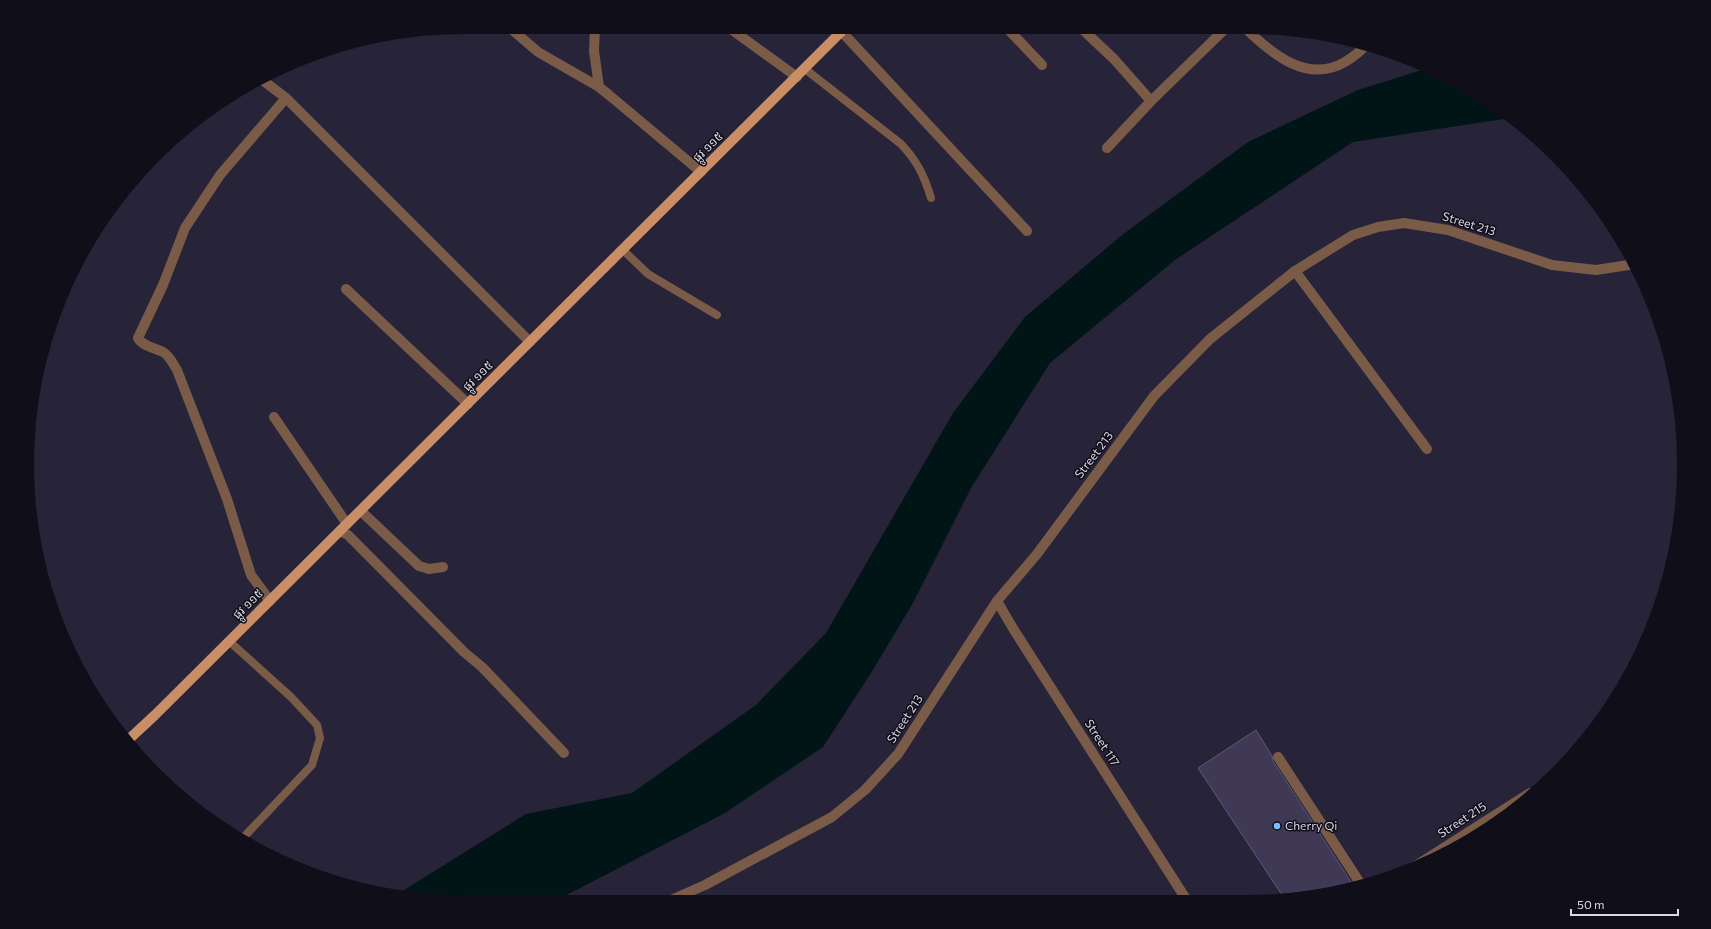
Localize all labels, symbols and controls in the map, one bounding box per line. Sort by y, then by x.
street label: ផ្លូវ ១១៥ [689,128,728,167]
street label: Street 213 [1441,208,1498,238]
street label: ផ្លូវ ១១៥ [459,357,498,396]
street label: Street 213 [1071,428,1115,481]
street label: ផ្លូវ ១១៥ [229,585,268,624]
street label: Street 213 [883,692,925,745]
street label: Street 117 [1083,716,1123,768]
street label: Street 215 [1435,798,1488,840]
place label: Cherry Qi [1285,818,1337,832]
marker: Cherry Qi [1272,821,1282,831]
scale bar [1571,891,1678,917]
text: 50 m [1577,897,1605,911]

